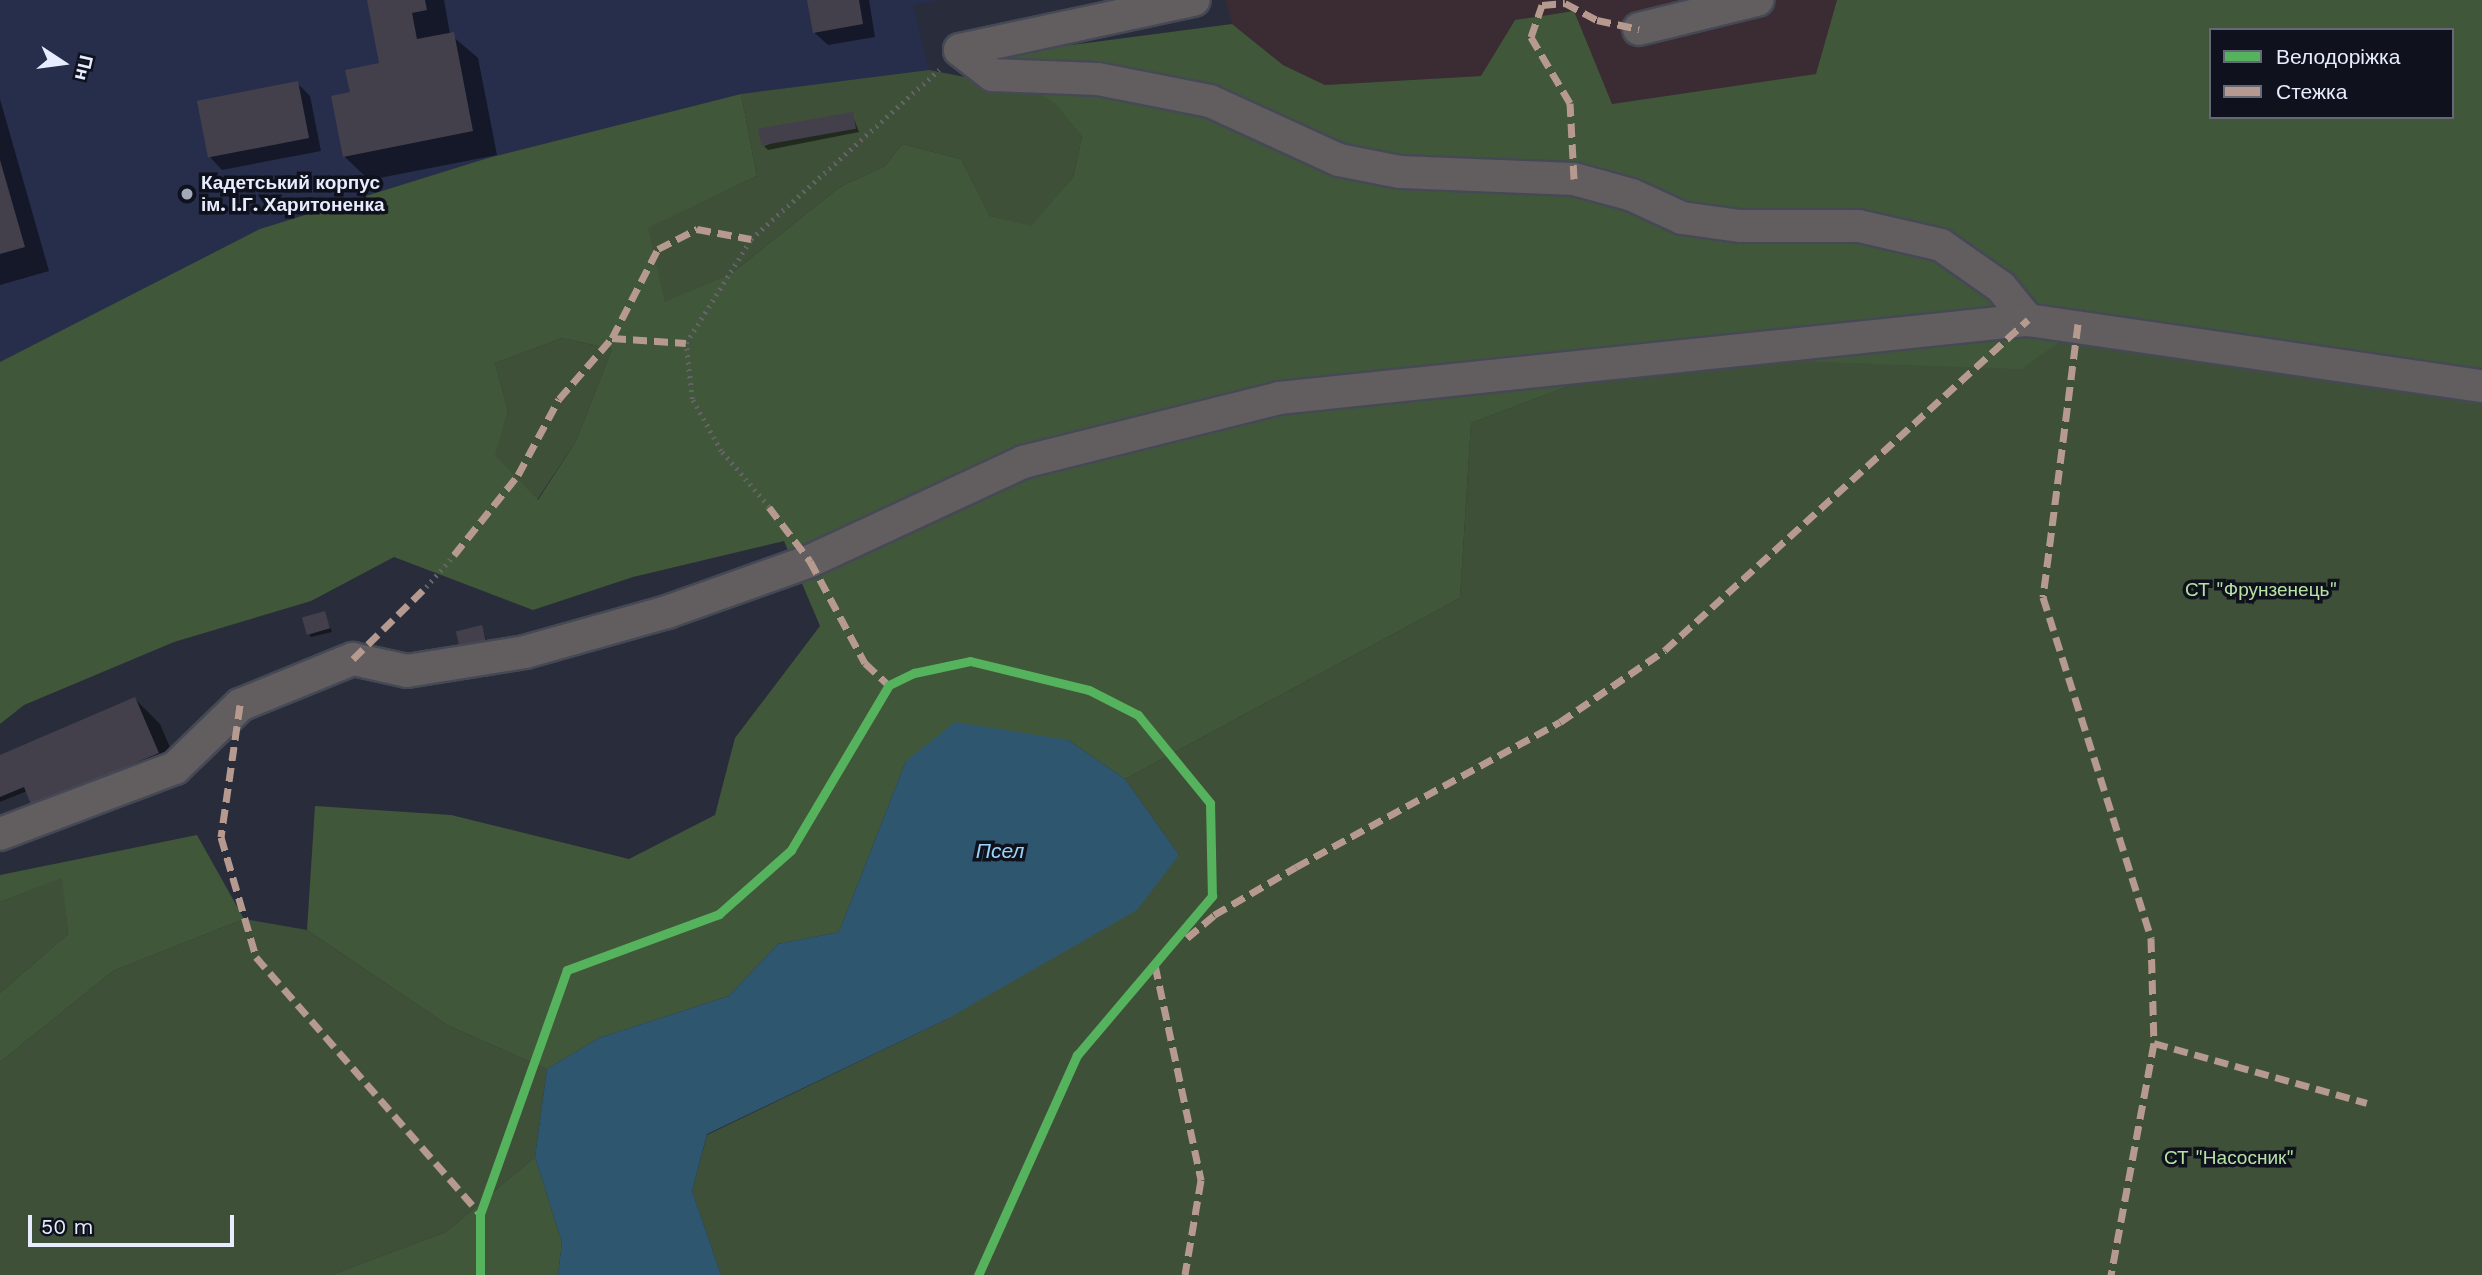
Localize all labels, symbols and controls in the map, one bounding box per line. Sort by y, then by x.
north arrow [28,28,98,98]
legend [2209,28,2454,119]
text: Велодоріжка [2276,44,2400,69]
text: Пн [70,53,98,83]
text: Стежка [2276,79,2347,104]
place label: Кадетський корпус ім. І.Г. Харитоненка [201,172,385,216]
marker: Кадетський корпус ім. І.Г. Харитоненка [179,186,195,202]
park label: СТ "Фрунзенець" [2185,579,2337,601]
water label: Псел [976,838,1024,864]
park label: СТ "Насосник" [2164,1147,2294,1169]
scale bar [32,1202,238,1246]
text: 50 m [41,1214,93,1239]

